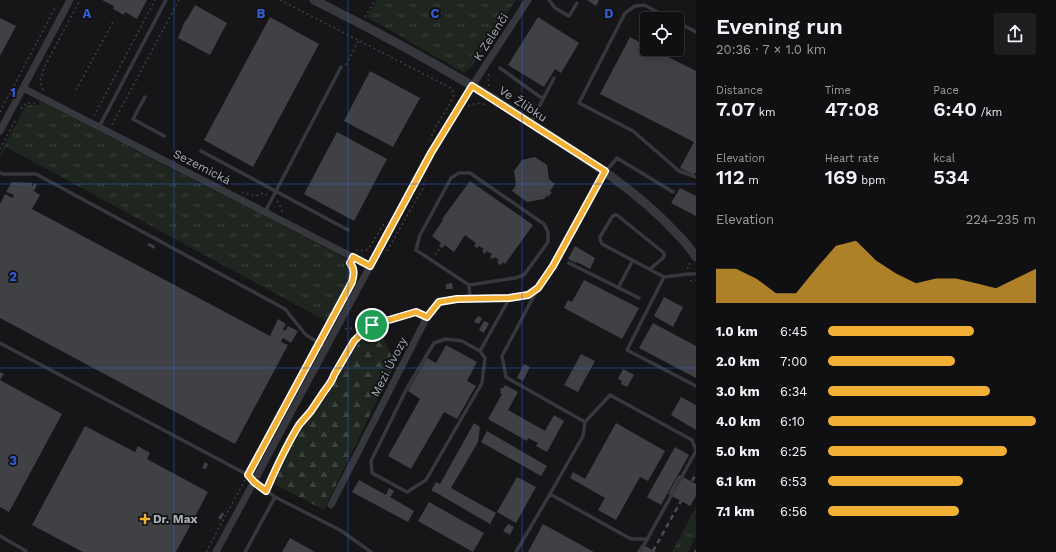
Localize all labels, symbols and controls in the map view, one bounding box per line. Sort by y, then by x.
text: A [83,6,92,21]
text: B [257,6,266,21]
text: C [431,6,440,21]
text: D [604,6,614,21]
street label: K Zelenči [470,11,512,63]
map controls [640,12,684,56]
button: locate [640,12,684,56]
button: share [994,13,1036,55]
text: Evening run [716,14,843,39]
text: 20:36 · 7 × 1.0 km [716,42,826,57]
street label: Ve Žlíbku [496,83,550,125]
text: Distance [716,84,763,97]
text: Time [825,84,851,97]
text: Pace [933,84,959,97]
text: 1 [10,85,16,100]
text: 7.07 [716,97,755,121]
text: 47:08 [825,97,879,121]
text: 6:40 [933,97,977,121]
text: km [755,106,775,119]
text: /km [977,106,1002,119]
street label: Sezemická [171,147,233,188]
text: Elevation [716,152,765,165]
text: Heart rate [825,152,879,165]
text: kcal [933,152,955,165]
text: 112 [716,165,744,189]
text: 169 [825,165,858,189]
text: 534 [933,165,969,189]
text: m [744,174,759,187]
text: bpm [858,174,886,187]
text: Elevation [716,212,774,227]
text: 224–235 m [966,212,1036,227]
text: 2 [9,269,17,284]
pin [355,308,389,342]
icon: arrive [361,314,383,336]
text: 1.0 km [716,324,758,339]
text: 6:45 [780,324,807,339]
street label: Mezi Úvozy [368,334,410,399]
text: 2.0 km [716,354,760,369]
text: 7:00 [780,354,807,369]
text: 3.0 km [716,384,760,399]
text: 6:34 [780,384,807,399]
text: 4.0 km [716,414,760,429]
text: 6:10 [780,414,805,429]
text: 5.0 km [716,444,760,459]
text: 6:25 [780,444,807,459]
text: 3 [9,453,17,468]
text: 6.1 km [716,474,756,489]
text: 6:53 [780,474,807,489]
text: 7.1 km [716,504,754,519]
text: 6:56 [780,504,807,519]
place label: Dr. Max [153,512,198,526]
marker: Dr. Max [140,514,150,524]

